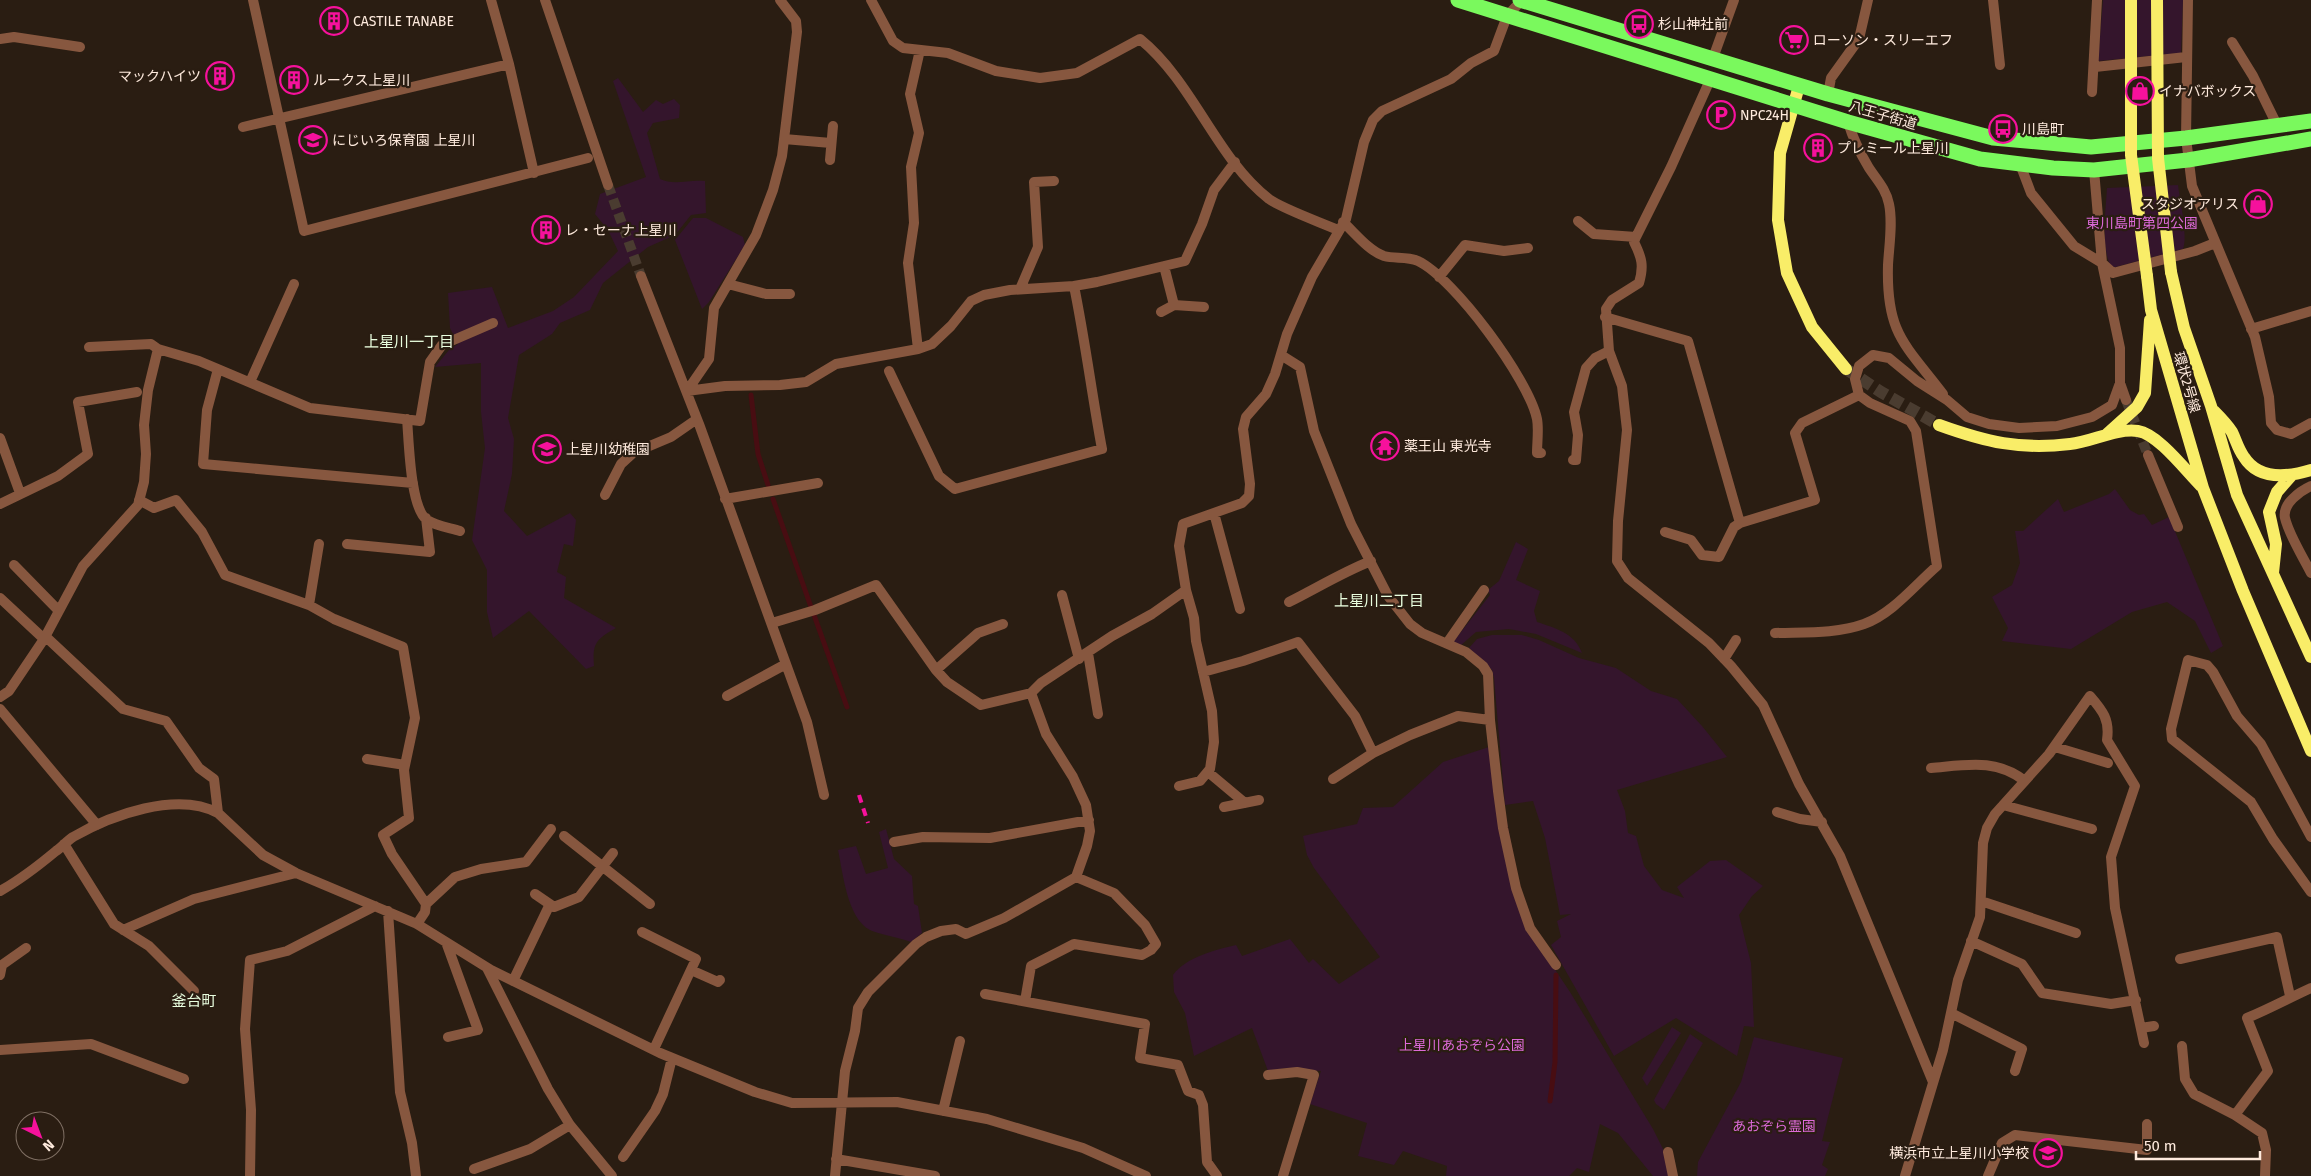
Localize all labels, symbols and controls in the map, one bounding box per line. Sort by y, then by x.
building icon: CASTILE TANABE [319,6,349,36]
bus stop icon: 杉山神社前 [1624,9,1654,39]
place label: CASTILE TANABE [353,13,454,30]
place label: 杉山神社前 [1658,16,1728,33]
supermarket icon: ローソン・スリーエフ [1779,25,1809,55]
place label: ローソン・スリーエフ [1813,32,1953,49]
building icon: マックハイツ [205,61,235,91]
building icon: ルークス上星川 [279,65,309,95]
place label: マックハイツ [118,68,201,85]
place label: ルークス上星川 [313,72,411,89]
shop icon: イナバボックス [2125,76,2155,106]
place label: イナバボックス [2159,83,2256,100]
street label: 八王子街道 [1847,98,1919,133]
parking icon: NPC24H [1706,100,1736,130]
place label: NPC24H [1740,107,1789,124]
bus stop icon: 川島町 [1988,114,2018,144]
place label: 川島町 [2022,121,2064,138]
school or university icon: にじいろ保育園 上星川 [298,125,328,155]
place label: にじいろ保育園 上星川 [332,132,476,149]
building icon: プレミール上星川 [1803,133,1833,163]
place label: プレミール上星川 [1837,140,1949,157]
shop icon: スタジオアリス [2243,189,2273,219]
place label: スタジオアリス [2141,196,2239,213]
building icon: レ・セーナ上星川 [531,215,561,245]
park label: 東川島町第四公園 [2086,215,2198,232]
place label: レ・セーナ上星川 [565,222,677,239]
district label: 上星川一丁目 [364,333,454,351]
street label: 環状2号線 [2170,350,2203,415]
temple icon: 薬王山 東光寺 [1370,431,1400,461]
school or university icon: 上星川幼稚園 [532,434,562,464]
place label: 薬王山 東光寺 [1404,438,1492,455]
place label: 上星川幼稚園 [566,441,650,458]
district label: 上星川二丁目 [1334,592,1424,610]
district label: 釜台町 [171,992,217,1010]
park label: 上星川あおぞら公園 [1399,1037,1525,1054]
north arrow [15,1111,65,1161]
park label: あおぞら霊園 [1732,1118,1816,1135]
scale bar [2136,1128,2260,1160]
text: N [39,1136,58,1155]
text: 50 m [2144,1137,2177,1155]
school or university icon: 横浜市立上星川小学校 [2033,1138,2063,1168]
place label: 横浜市立上星川小学校 [1889,1145,2029,1162]

